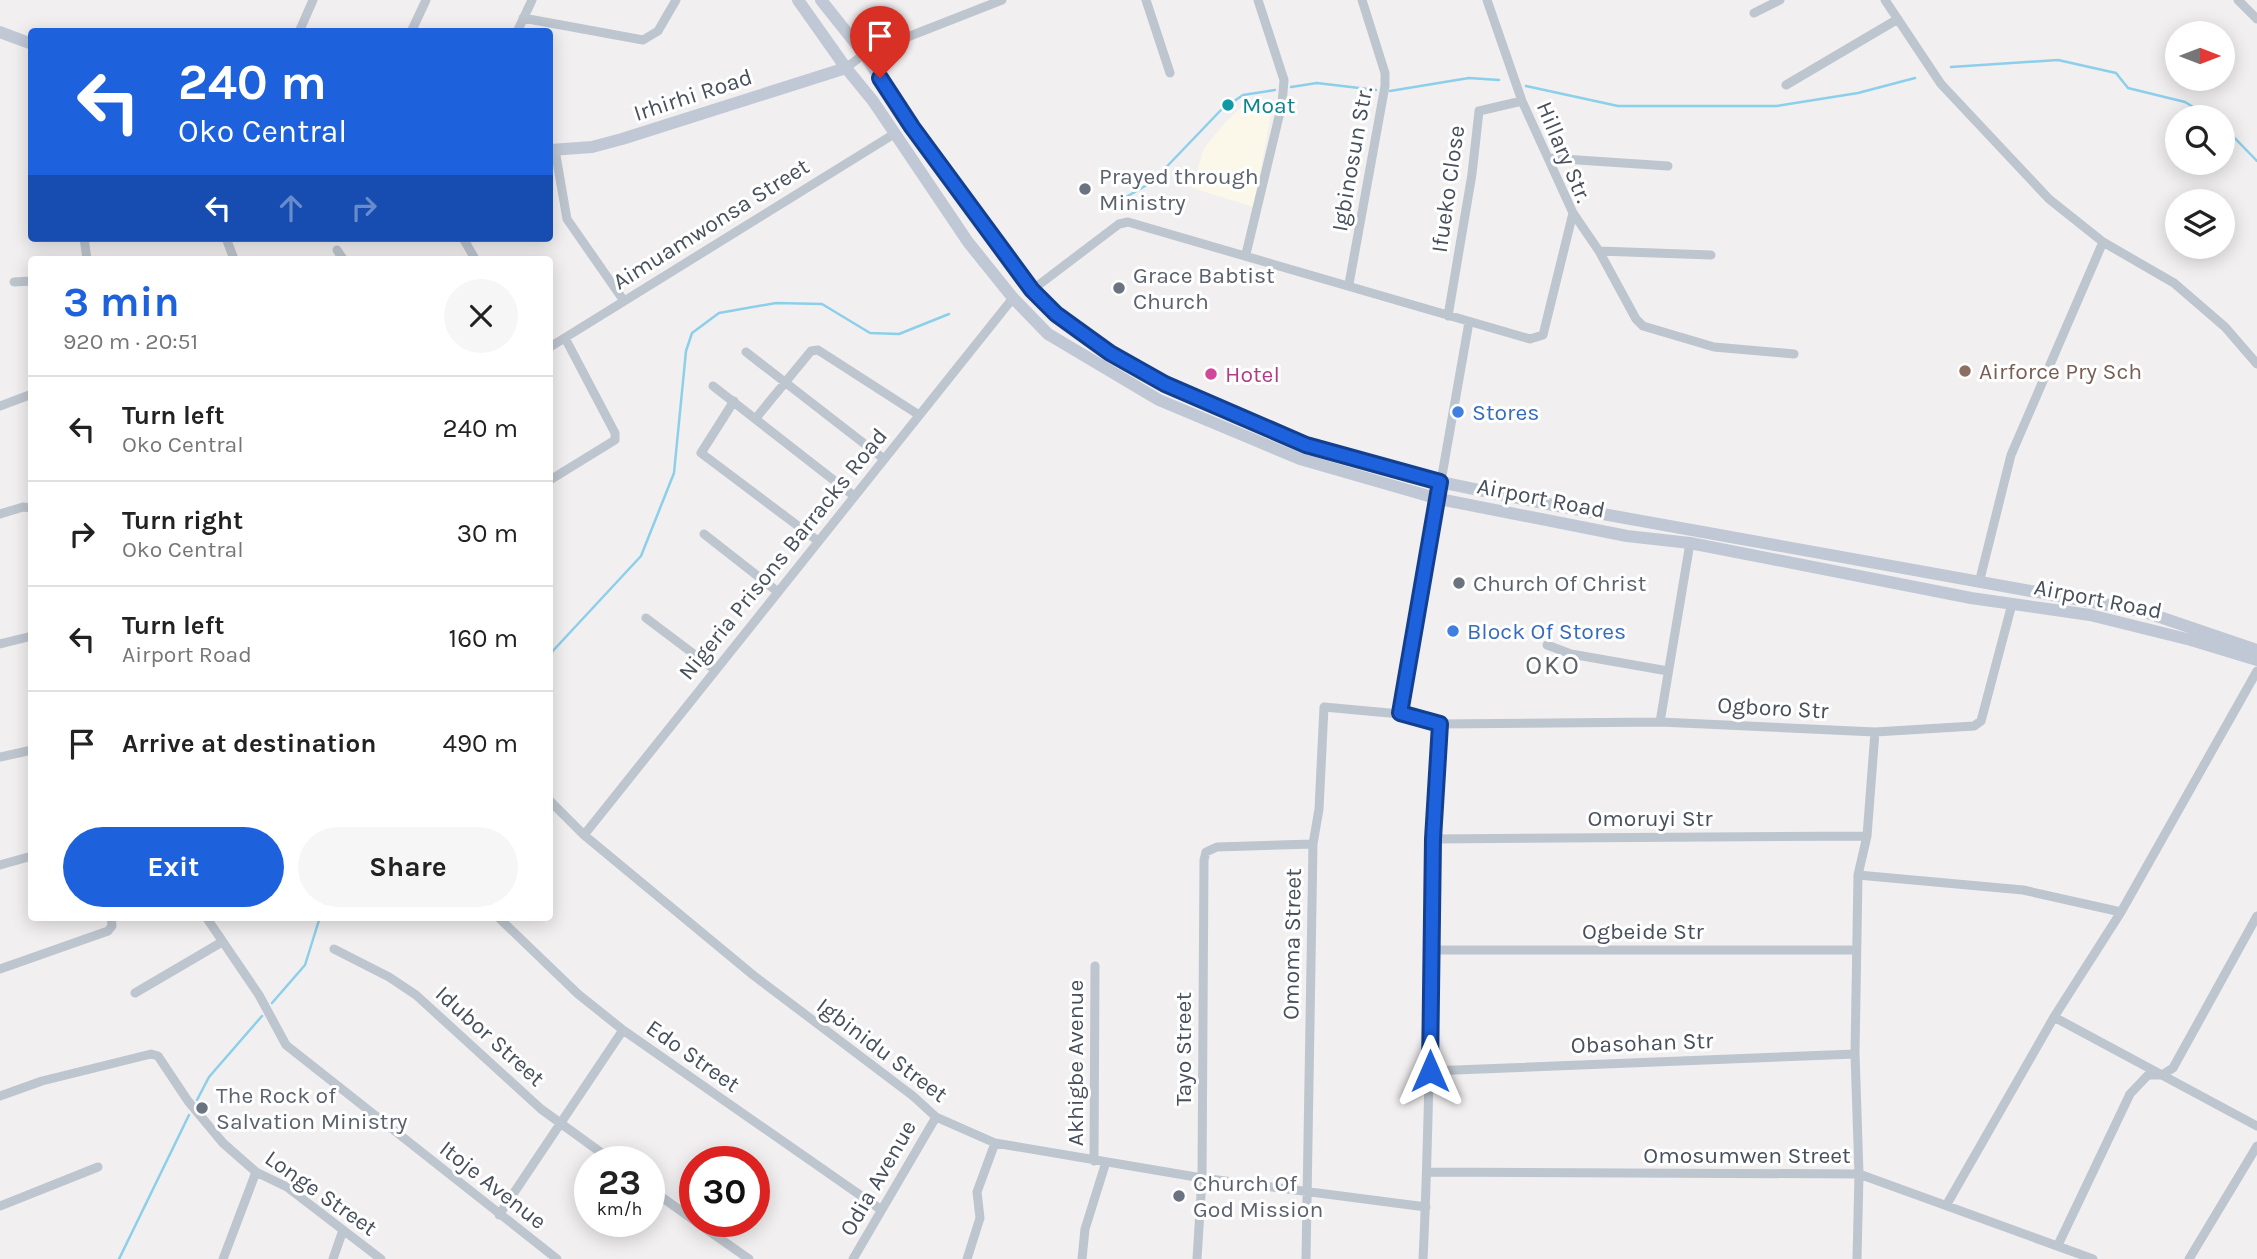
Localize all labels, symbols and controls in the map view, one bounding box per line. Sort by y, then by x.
pin [850,6,910,78]
icon: arrive [861,17,899,55]
north arrow [2165,21,2235,91]
map controls [2165,21,2235,259]
text: 240 m [178,54,327,111]
icon: left [63,56,154,147]
street label: Irhirhi Road [630,63,756,127]
street label: Igbinosun Str. [1326,84,1378,234]
place label: Moat [1242,92,1296,119]
marker: Moat [1220,97,1236,113]
street label: Hillary Str. [1531,97,1597,207]
button: search [2165,105,2235,175]
text: Oko Central [178,113,347,150]
street label: Ifueko Close [1426,124,1470,254]
street label: Aimuamwonsa Street [608,152,814,295]
place label: Prayed through Ministry [1099,163,1259,216]
marker: Prayed through Ministry [1077,181,1093,197]
icon: left [199,189,237,227]
icon: ahead [272,189,310,227]
icon: right [345,189,383,227]
button: layers [2165,189,2235,259]
place label: Grace Babtist Church [1133,262,1275,315]
text: 3 min [63,277,180,327]
button: close [444,279,518,353]
marker: Grace Babtist Church [1111,280,1127,296]
text: 920 m · 20:51 [63,328,198,355]
place label: Airforce Pry Sch [1979,358,2142,385]
place label: Hotel [1225,361,1280,388]
marker: Airforce Pry Sch [1957,363,1973,379]
marker: Hotel [1203,366,1219,382]
place label: Stores [1472,399,1539,426]
text: Turn left [122,400,224,431]
marker: Stores [1450,404,1466,420]
icon: left [63,410,101,448]
text: 240 m [442,413,518,444]
street label: Nigeria Prisons Barracks Road [673,423,893,685]
text: Oko Central [122,431,244,458]
street label: Airport Road [1475,472,1607,524]
text: Turn right [122,505,243,536]
icon: right [63,515,101,553]
text: 30 m [457,518,518,549]
text: Oko Central [122,536,244,563]
place label: Church Of Christ [1473,570,1647,597]
street label: Airport Road [2032,573,2164,625]
marker: Church Of Christ [1451,575,1467,591]
text: Turn left [122,610,224,641]
place label: Block Of Stores [1467,618,1626,645]
icon: left [63,620,101,658]
text: 160 m [449,623,518,654]
marker: Block Of Stores [1445,623,1461,639]
text: Airport Road [122,641,252,668]
district label: OKO [1525,650,1581,681]
street label: Ogboro Str [1717,692,1830,724]
icon: arrive [63,725,101,763]
text: Arrive at destination [122,728,376,759]
text: 490 m [442,728,518,759]
street label: Omoruyi Str [1587,805,1713,832]
button: Exit [63,827,284,907]
button: Share [298,827,518,907]
street label: Omoma Street [1277,868,1307,1020]
street label: Ogbeide Str [1582,918,1705,945]
street label: Idubor Street [430,980,550,1092]
street label: Akhigbe Avenue [1062,980,1089,1146]
street label: Igbinidu Street [811,992,953,1108]
street label: Tayo Street [1170,992,1197,1106]
street label: Edo Street [641,1014,745,1098]
street label: Obasohan Str [1570,1027,1714,1059]
position arrow [1393,1034,1467,1108]
place label: The Rock of Salvation Ministry [216,1082,408,1135]
marker: The Rock of Salvation Ministry [194,1100,210,1116]
street label: Odia Avenue [834,1115,922,1241]
street label: Itoje Avenue [434,1135,552,1235]
street label: Omosumwen Street [1643,1142,1851,1169]
street label: Longe Street [260,1144,383,1242]
speed limit sign: 30 [679,1146,770,1237]
text: 23 [598,1162,641,1203]
place label: Church Of God Mission [1193,1170,1323,1223]
marker: Church Of God Mission [1171,1188,1187,1204]
text: km/h [597,1198,642,1220]

